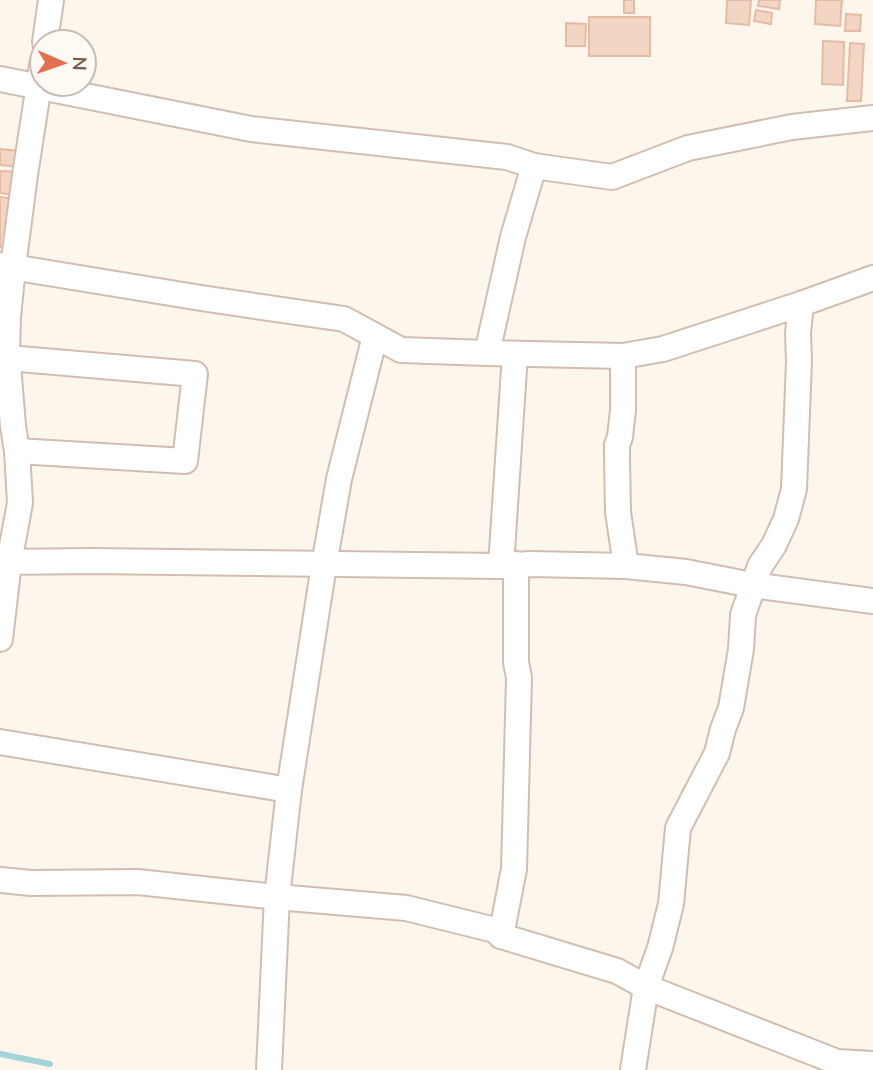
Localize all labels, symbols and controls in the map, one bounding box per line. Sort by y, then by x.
north arrow [28,28,98,98]
text: N [66,56,92,71]

